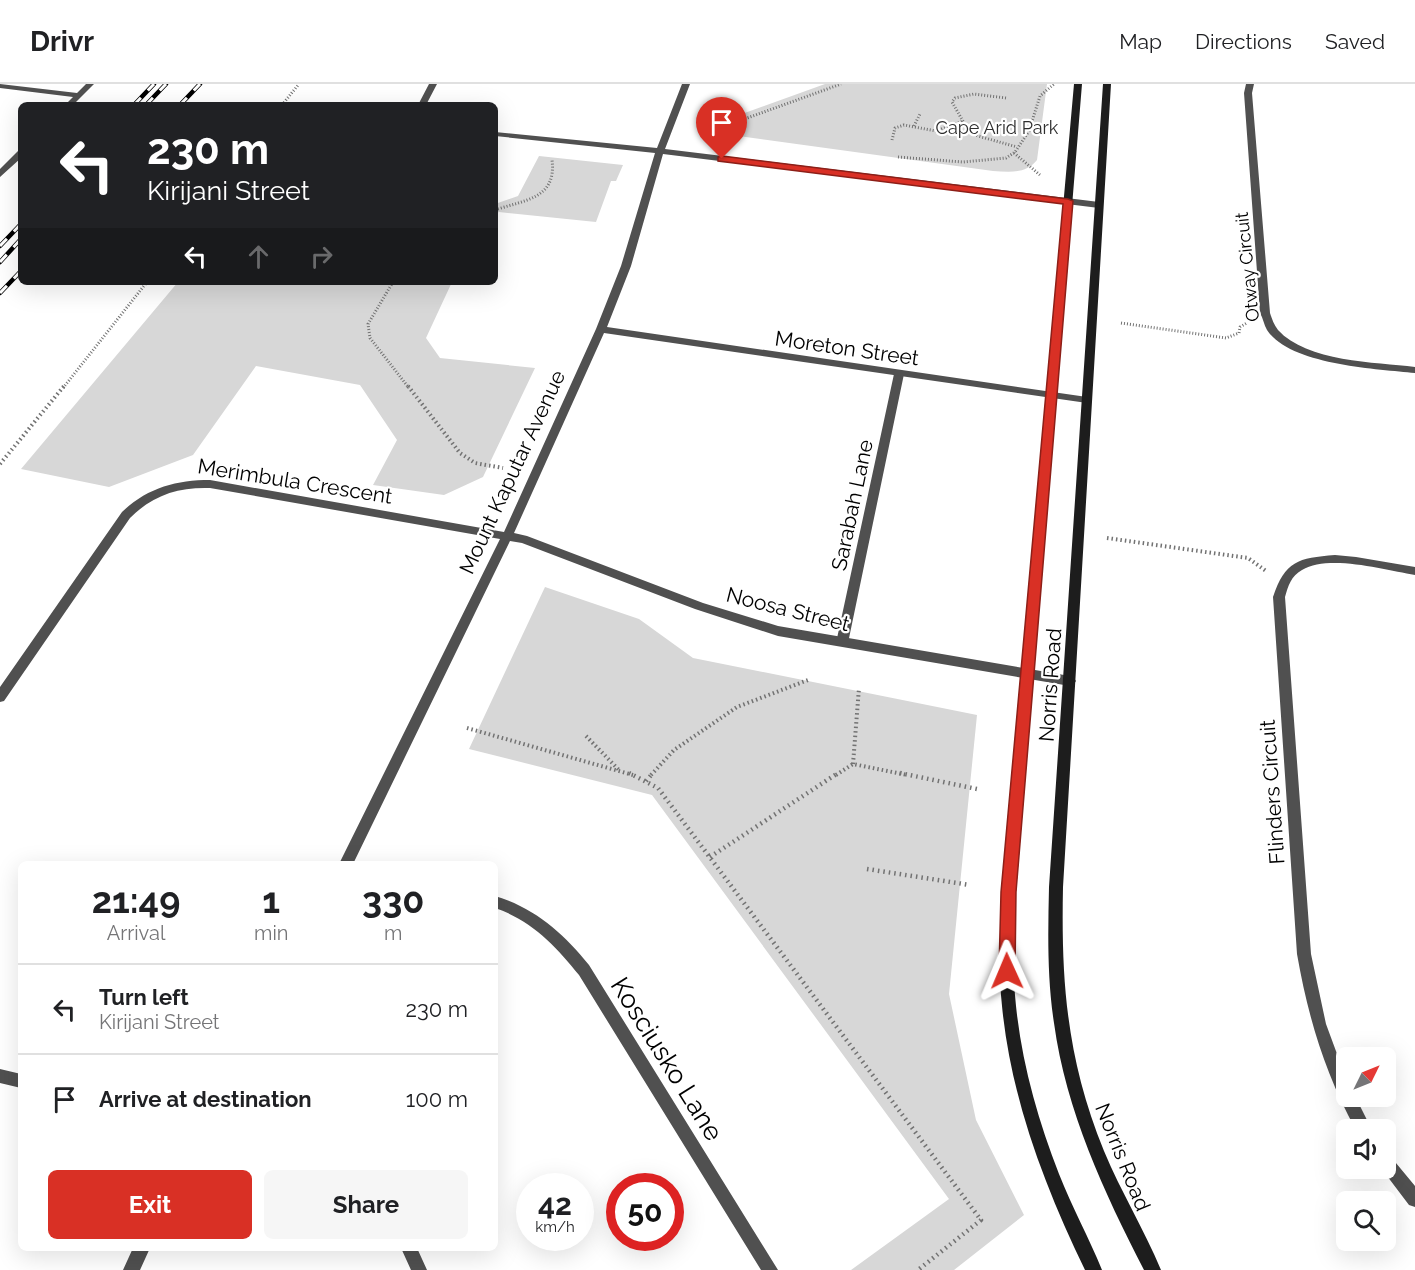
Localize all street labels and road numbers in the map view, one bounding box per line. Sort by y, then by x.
street label: Otway Circuit [1231,211,1263,323]
street label: Moreton Street [773,326,921,370]
street label: Mount Kaputar Avenue [454,366,570,578]
street label: Sarabah Lane [826,437,878,573]
street label: Merimbula Crescent [196,453,394,509]
street label: Noosa Street [724,582,852,636]
street label: Norris Road [1034,627,1066,743]
street label: Flinders Circuit [1254,719,1290,865]
street label: Kosciusko Lane [605,972,729,1146]
street label: Norris Road [1090,1100,1156,1214]

